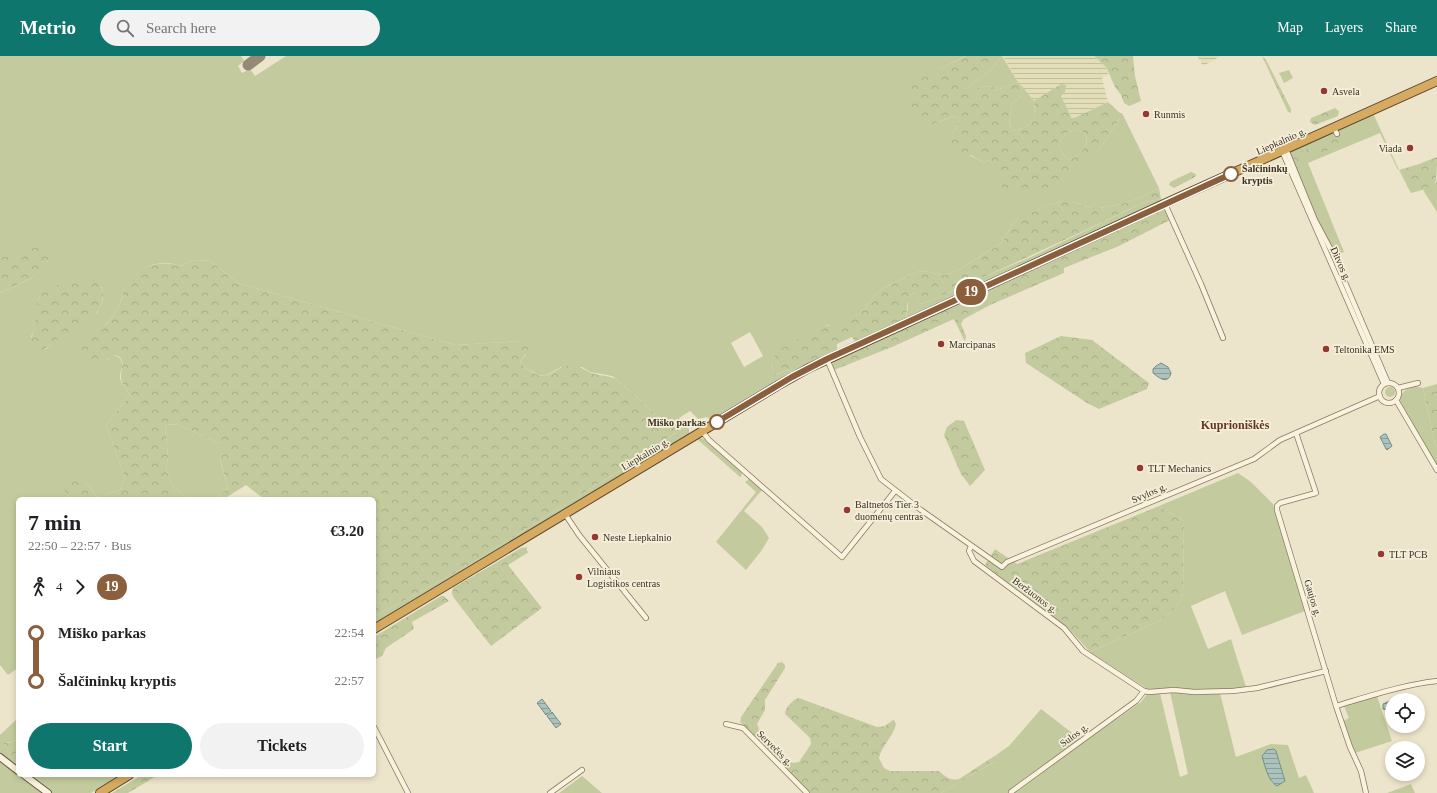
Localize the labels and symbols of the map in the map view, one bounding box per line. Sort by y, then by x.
marker: Asvela [1319,86,1329,96]
place label: Asvela [1332,86,1360,97]
marker: Runmis [1141,109,1151,119]
place label: Runmis [1154,109,1185,120]
street label: Liepkalnio g. [1254,125,1308,157]
place label: Viada [1379,143,1403,154]
marker: Viada [1405,143,1415,153]
place label: Šalčininkų kryptis [1242,162,1288,186]
marker: Šalčininkų kryptis [1223,166,1239,182]
street label: Ditvos g. [1329,245,1353,283]
line badge: 19 [953,279,989,305]
marker: Marcipanas [936,339,946,349]
place label: Marcipanas [949,339,996,350]
marker: Teltonika EMS [1321,344,1331,354]
place label: Teltonika EMS [1334,344,1395,355]
marker: Miško parkas [709,414,725,430]
place label: Miško parkas [647,417,706,428]
district label: Kuprioniškės [1201,418,1270,432]
street label: Liepkalnio g. [619,436,671,472]
marker: TLT Mechanics [1135,463,1145,473]
place label: TLT Mechanics [1148,463,1211,474]
street label: Svylos g. [1130,481,1168,505]
place label: Baltnetos Tier 3 duomenų centras [855,499,923,522]
marker: Baltnetos Tier 3 duomenų centras [842,505,852,515]
marker: Neste Liepkalnio [590,532,600,542]
place label: Neste Liepkalnio [603,532,672,543]
marker: TLT PCB [1376,549,1386,559]
place label: TLT PCB [1389,549,1428,560]
place label: Vilniaus Logistikos centras [587,566,660,589]
marker: Vilniaus Logistikos centras [574,572,584,582]
street label: Beržuonos g. [1011,575,1059,615]
street label: Gaujos g. [1302,578,1324,618]
street label: Sulos g. [1058,721,1090,749]
street label: Servečės g. [755,728,795,768]

